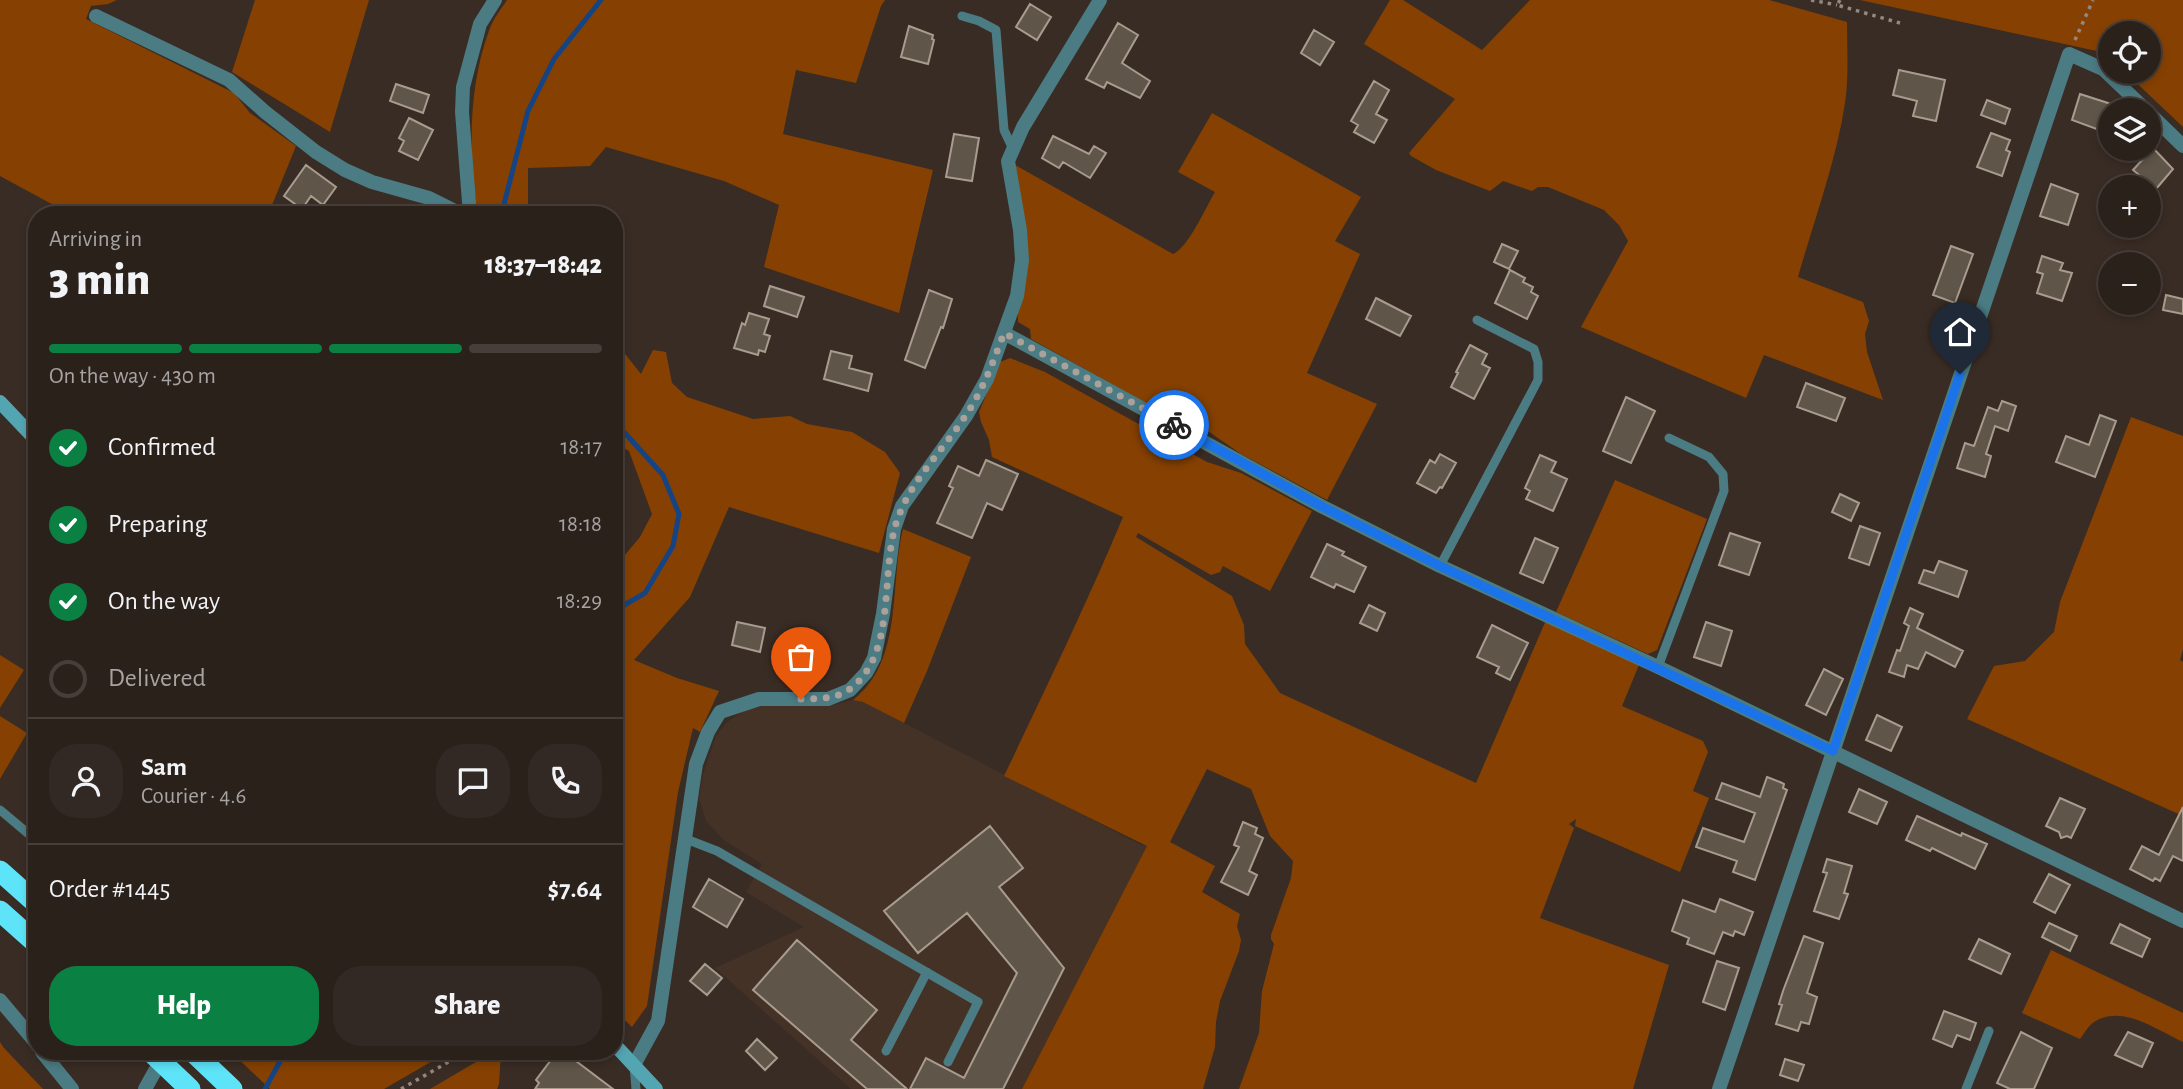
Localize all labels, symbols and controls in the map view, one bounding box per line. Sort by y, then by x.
map controls [2098,21,2161,315]
button: locate [2098,21,2161,84]
button: layers [2098,98,2161,161]
button: + [2098,175,2161,238]
text: Arriving in [49,228,142,251]
text: 18:37–18:42 [484,252,602,278]
button: − [2098,252,2161,315]
text: 3 min [49,257,150,303]
pin [1930,302,1990,374]
icon: home [1941,313,1979,351]
text: On the way · 430 m [49,365,216,388]
courier [1139,390,1209,460]
icon: bike [1155,406,1193,444]
icon: check [49,429,87,467]
text: Confirmed [108,434,216,460]
text: 18:17 [560,436,602,459]
icon: check [49,506,87,544]
text: Preparing [108,511,207,537]
text: 18:18 [559,513,602,536]
icon: check [49,583,87,621]
text: On the way [108,588,220,614]
text: 18:29 [557,590,602,613]
pin [771,627,831,699]
icon: bag [782,638,820,676]
text: Delivered [108,665,206,691]
button: person [49,744,123,818]
button: chat [436,744,510,818]
button: phone [528,744,602,818]
text: Sam [141,754,187,780]
text: Courier · 4.6 [141,785,246,808]
text: Order #1445 [49,876,170,902]
text: $7.64 [547,876,602,902]
button: Help [49,966,319,1046]
button: Share [333,966,602,1046]

